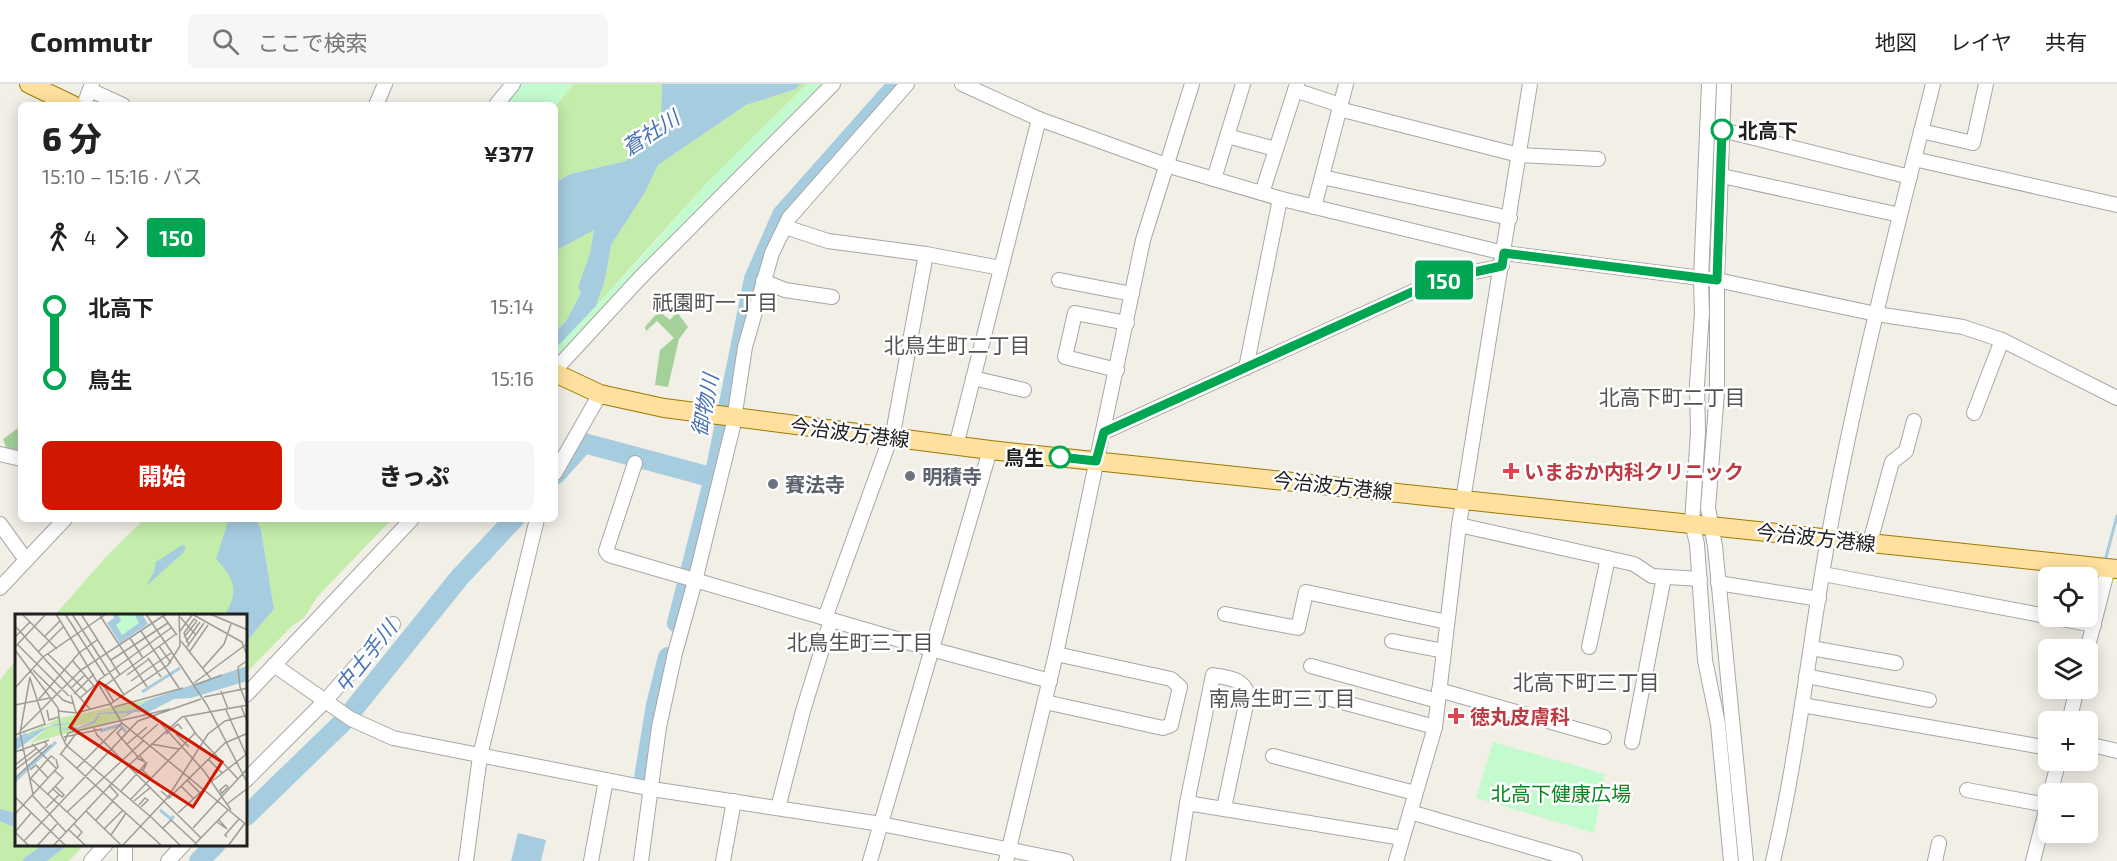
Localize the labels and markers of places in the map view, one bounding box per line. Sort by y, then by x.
place label: 北高下 [1738,118,1798,142]
marker: 北高下 [1711,119,1733,141]
place label: 鳥生 [1004,445,1044,469]
marker: 鳥生 [1049,446,1071,468]
place label: いまおか内科クリニック [1524,459,1744,483]
marker: いまおか内科クリニック [1502,462,1520,480]
place label: 明積寺 [922,464,982,488]
marker: 明積寺 [903,469,917,483]
place label: 賽法寺 [785,472,845,496]
marker: 賽法寺 [766,477,780,491]
place label: 徳丸皮膚科 [1470,704,1570,728]
marker: 徳丸皮膚科 [1447,707,1465,725]

